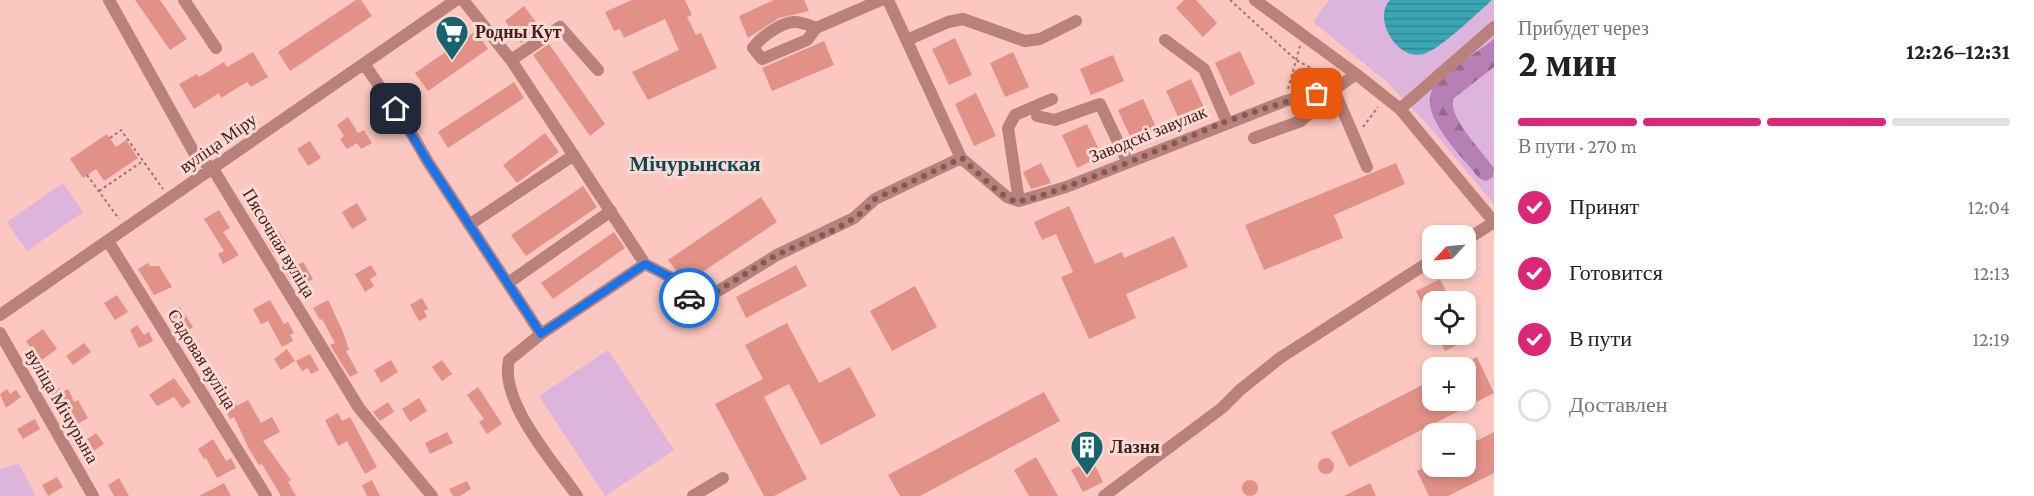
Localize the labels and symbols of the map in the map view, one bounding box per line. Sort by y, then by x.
supermarket icon: Родны Кут [434,14,470,61]
place label: Родны Кут [475,22,562,42]
pin [1291,68,1342,119]
pin [370,83,421,134]
street label: Заводскі завулак [1086,101,1210,167]
street label: вуліца Міру [175,109,261,177]
district label: Мічурынская [629,152,761,176]
street label: Пясочная вуліца [239,185,319,301]
north arrow [1422,225,1476,279]
courier [659,268,719,328]
street label: Садовая вуліца [163,305,241,413]
street label: вуліца Мічурына [21,345,103,467]
building icon: Лазня [1069,429,1105,476]
place label: Лазня [1110,437,1160,457]

